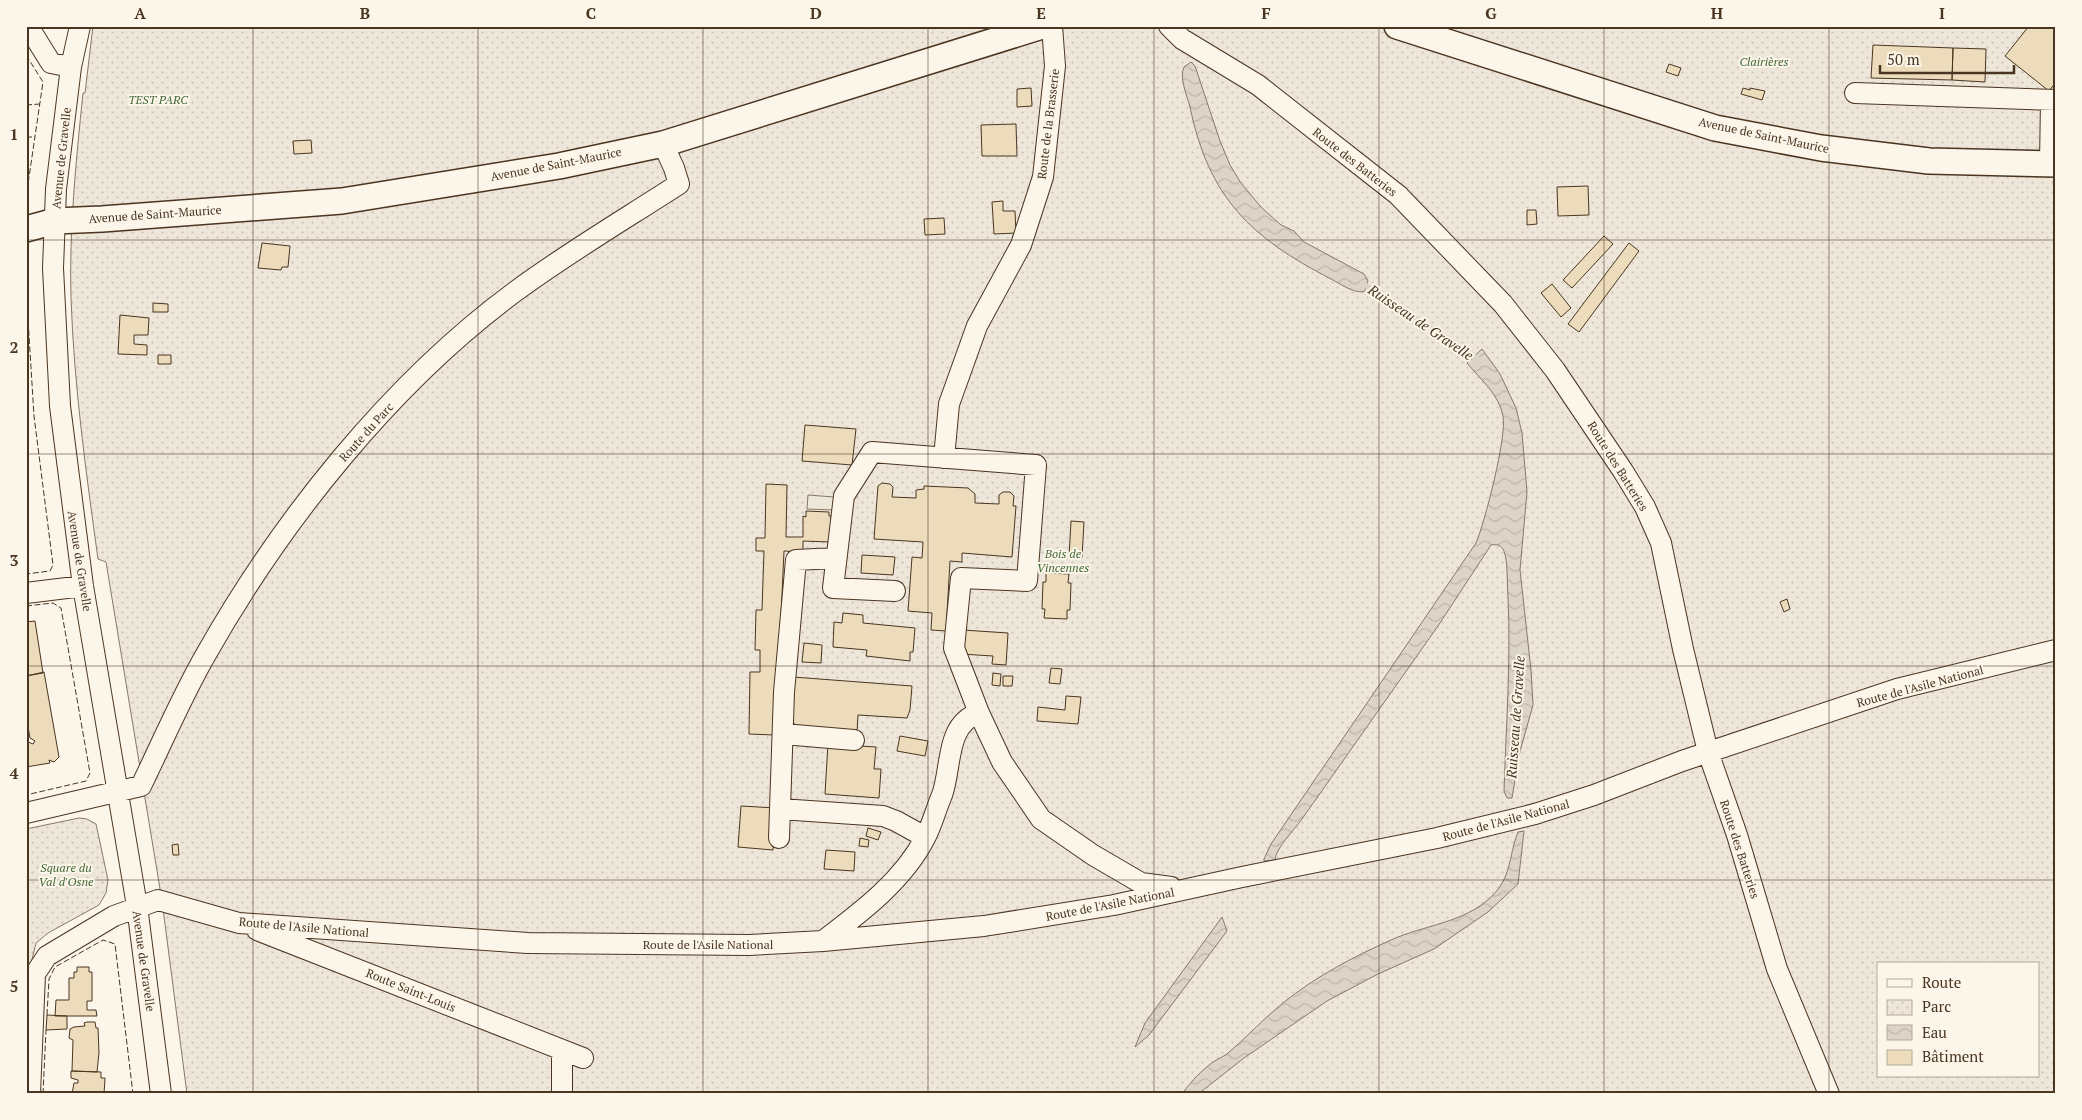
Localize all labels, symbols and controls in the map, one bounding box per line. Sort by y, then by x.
text: A [134,2,146,24]
text: B [360,2,370,24]
text: C [586,2,596,24]
text: D [810,2,822,24]
text: E [1036,2,1046,24]
text: F [1261,2,1271,24]
text: G [1485,2,1497,24]
text: H [1711,2,1723,24]
text: I [1939,2,1945,24]
scale bar [1880,42,2013,74]
text: 50 m [1887,49,1920,69]
park label: Clairières [1739,54,1789,69]
street label: Route de la Brasserie [1034,68,1062,180]
park label: TEST PARC [128,92,189,107]
street label: Avenue de Gravelle [48,107,74,209]
street label: Avenue de Saint-Maurice [1697,114,1831,156]
text: 1 [9,123,19,145]
street label: Route des Batteries [1310,124,1400,200]
street label: Avenue de Saint-Maurice [489,144,623,184]
street label: Avenue de Saint-Maurice [88,202,222,226]
water label: Ruisseau de Gravelle [1364,279,1478,365]
text: 2 [9,336,19,358]
street label: Route du Parc [336,399,397,465]
street label: Route des Batteries [1584,418,1652,514]
street label: Avenue de Gravelle [65,510,95,612]
park label: Bois de Vincennes [1037,546,1089,575]
text: 3 [9,549,19,571]
water label: Ruisseau de Gravelle [1501,654,1529,780]
street label: Route de l'Asile National [1855,662,1985,710]
text: 4 [9,762,19,784]
street label: Route de l'Asile National [1441,796,1571,844]
street label: Route des Batteries [1717,798,1763,900]
park label: Square du Val d'Osne [39,860,94,889]
street label: Route de l'Asile National [1044,884,1176,924]
street label: Avenue de Gravelle [129,909,159,1013]
street label: Route de l'Asile National [238,914,370,940]
street label: Route de l'Asile National [643,937,774,952]
legend [1877,962,2040,1078]
street label: Route Saint-Louis [364,965,458,1015]
text: Route [1922,972,1961,992]
text: 5 [9,975,19,997]
text: Parc [1922,996,1951,1016]
text: Eau [1922,1022,1947,1042]
text: Bâtiment [1922,1046,1984,1066]

